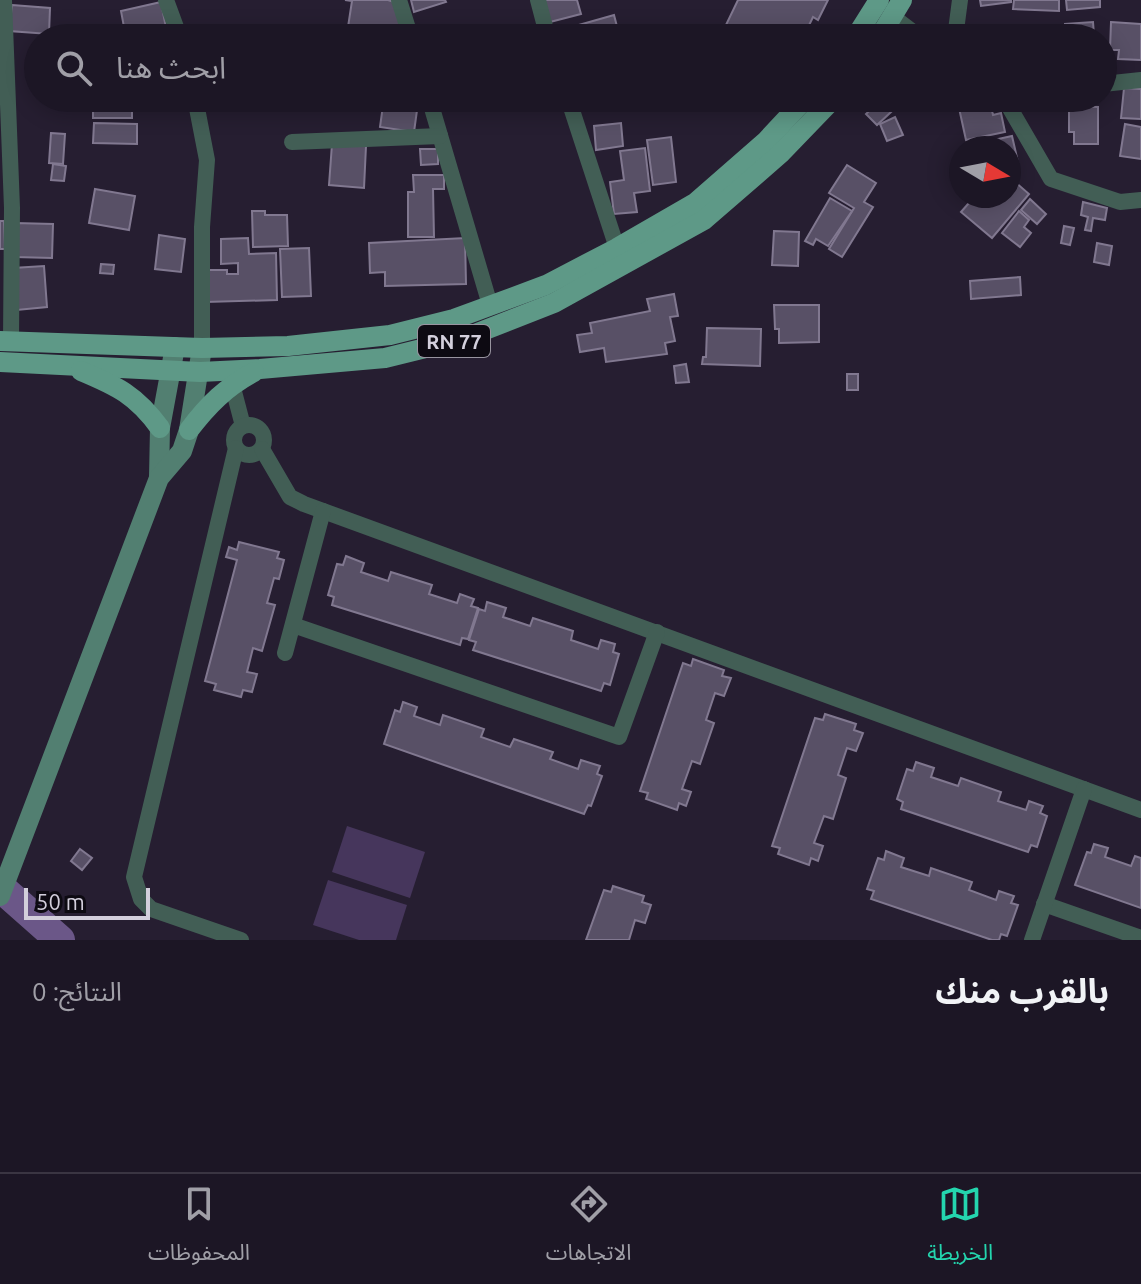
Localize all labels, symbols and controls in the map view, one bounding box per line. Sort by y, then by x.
search box [24,24,1117,112]
icon: search [52,46,96,90]
text: ابحث هنا [116,50,226,84]
north arrow [949,136,1021,208]
road number: RN 77 [418,325,490,357]
scale bar [24,884,150,920]
text: 50 m [36,889,85,914]
text: بالقرب منك [935,971,1109,1009]
text: النتائج: 0 [32,977,122,1006]
tab: المحفوظات [148,1182,250,1276]
tab: الاتجاهات [546,1182,632,1276]
tab: الخريطة [927,1182,993,1276]

